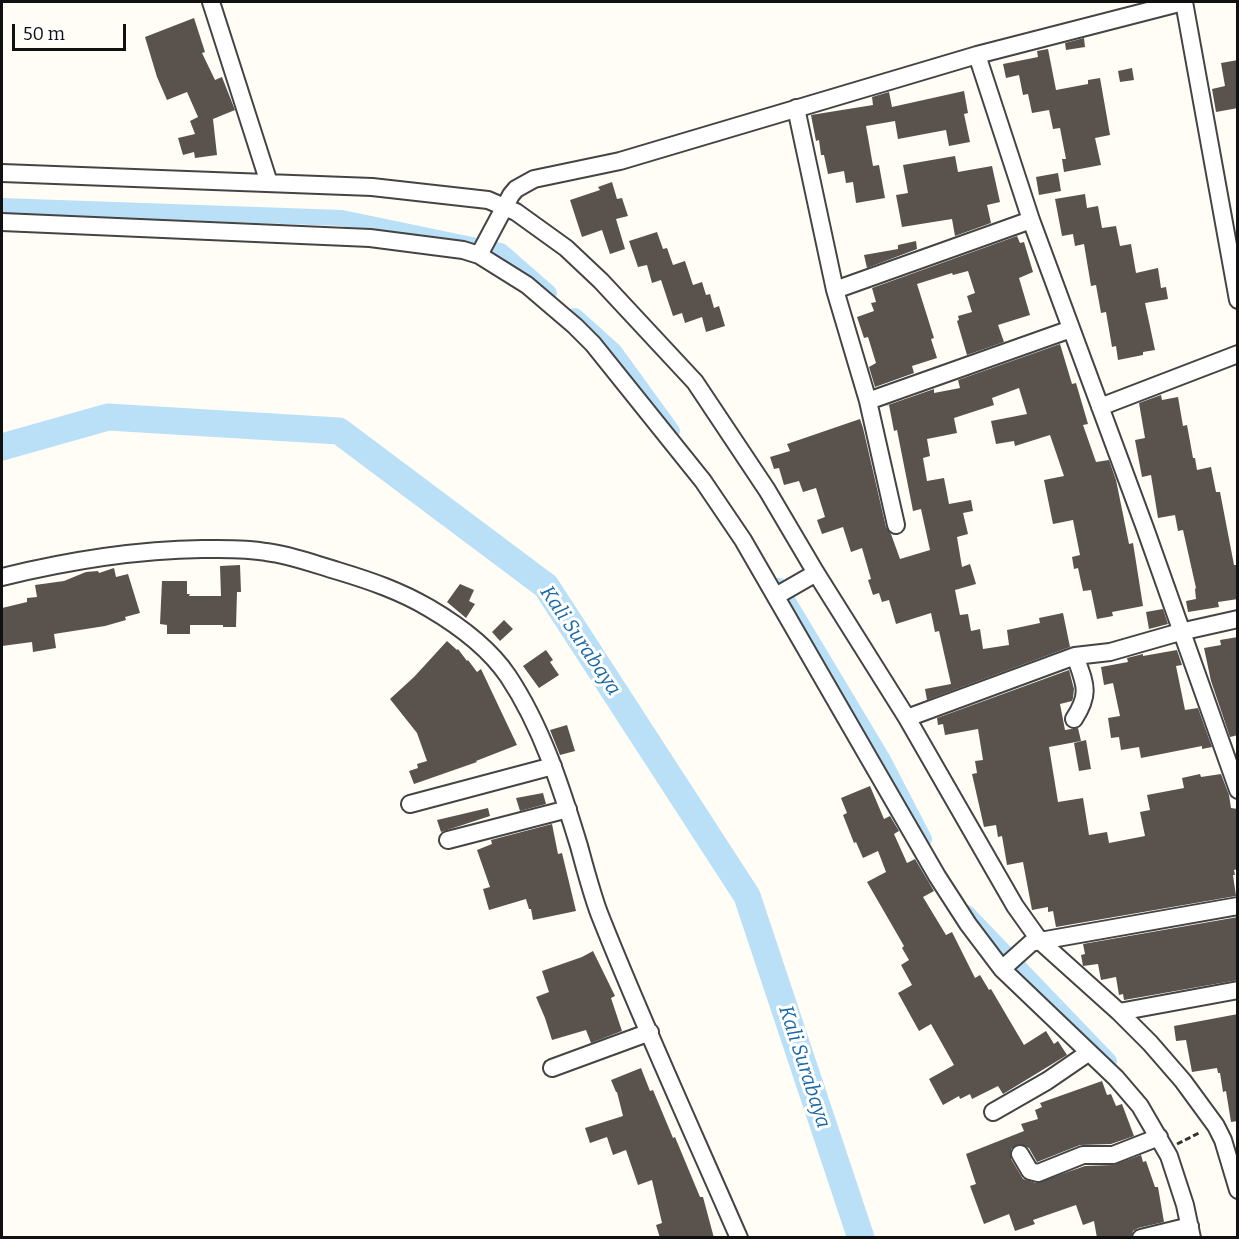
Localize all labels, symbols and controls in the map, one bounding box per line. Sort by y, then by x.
scale bar [15,12,129,50]
text: 50 m [23,23,65,45]
water label: Kali Surabaya [535,582,625,700]
water label: Kali Surabaya [773,1003,835,1131]

